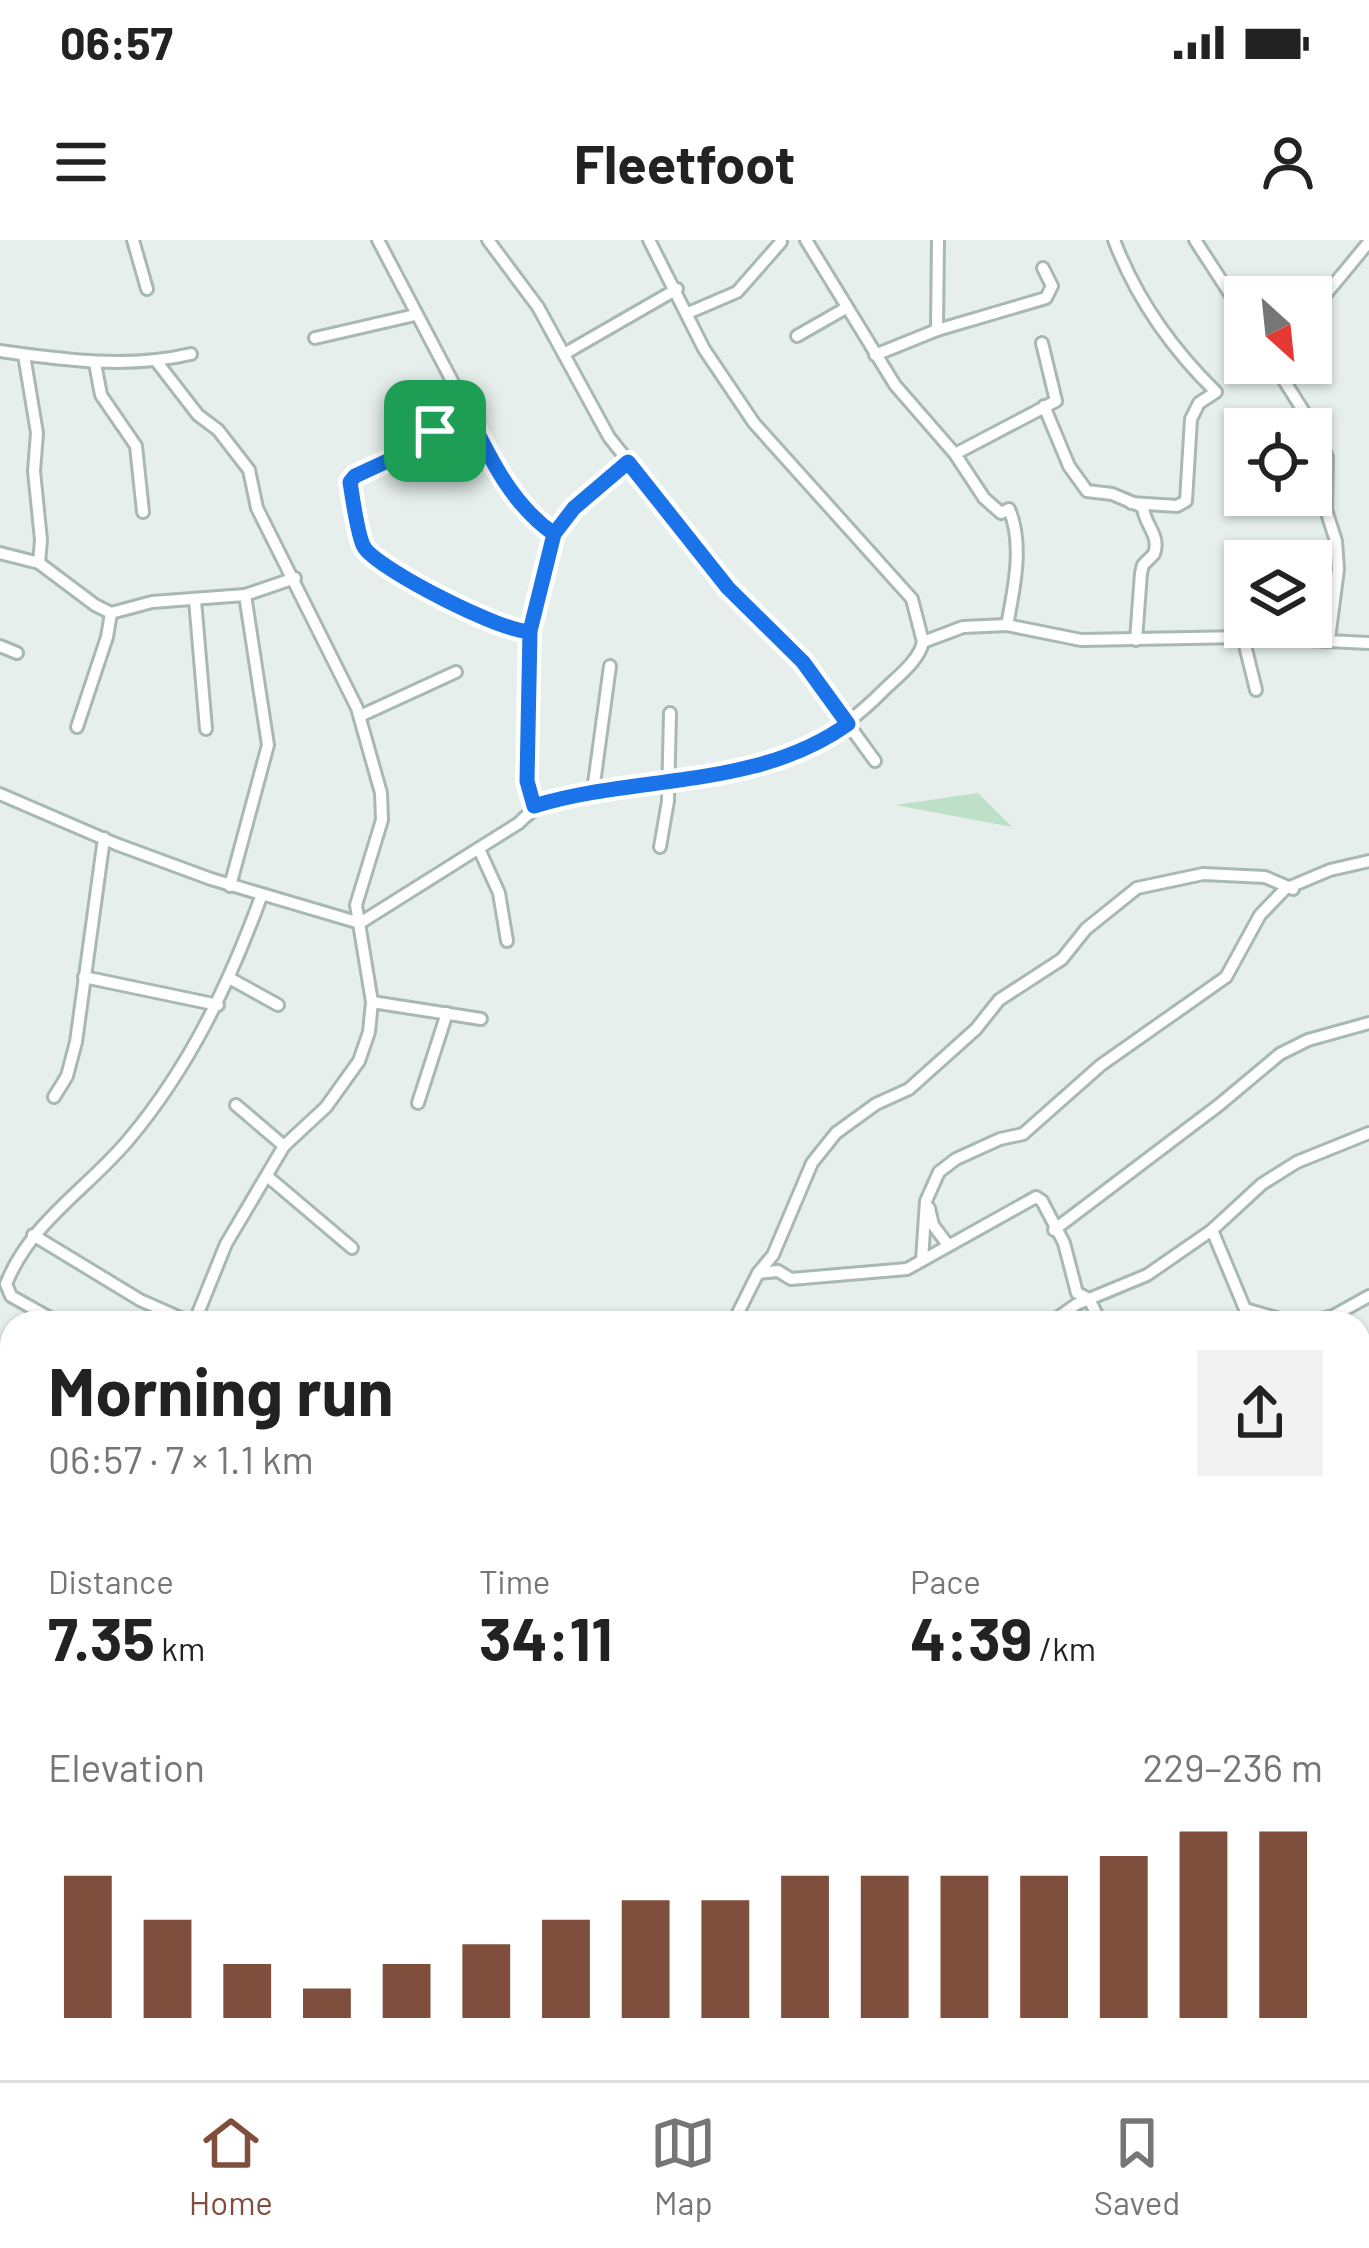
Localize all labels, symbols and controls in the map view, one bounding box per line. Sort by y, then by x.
text: 06:57 [60,15,173,69]
icon: menu [48,129,114,195]
icon: person [1255,129,1321,195]
text: Fleetfoot [574,130,795,195]
north arrow [1224,276,1332,384]
map controls [1224,276,1332,648]
pin [384,380,486,482]
icon: arrive [402,398,468,464]
button: locate [1224,408,1332,516]
button: layers [1224,540,1332,648]
text: Morning run [48,1350,394,1429]
button: share [1197,1350,1323,1476]
text: 06:57 · 7 × 1.1 km [48,1435,314,1482]
text: Distance [48,1561,174,1601]
text: Time [479,1561,550,1601]
text: Pace [910,1561,981,1601]
text: 7.35 [48,1601,155,1673]
text: 34:11 [479,1601,612,1673]
text: 4:39 [910,1601,1032,1673]
text: km [155,1628,205,1668]
text: /km [1032,1628,1096,1668]
text: Elevation [48,1743,205,1790]
text: 229–236 m [1142,1743,1323,1790]
tab: Home [189,2110,273,2222]
tab: Map [650,2110,716,2222]
tab: Saved [1094,2110,1180,2222]

